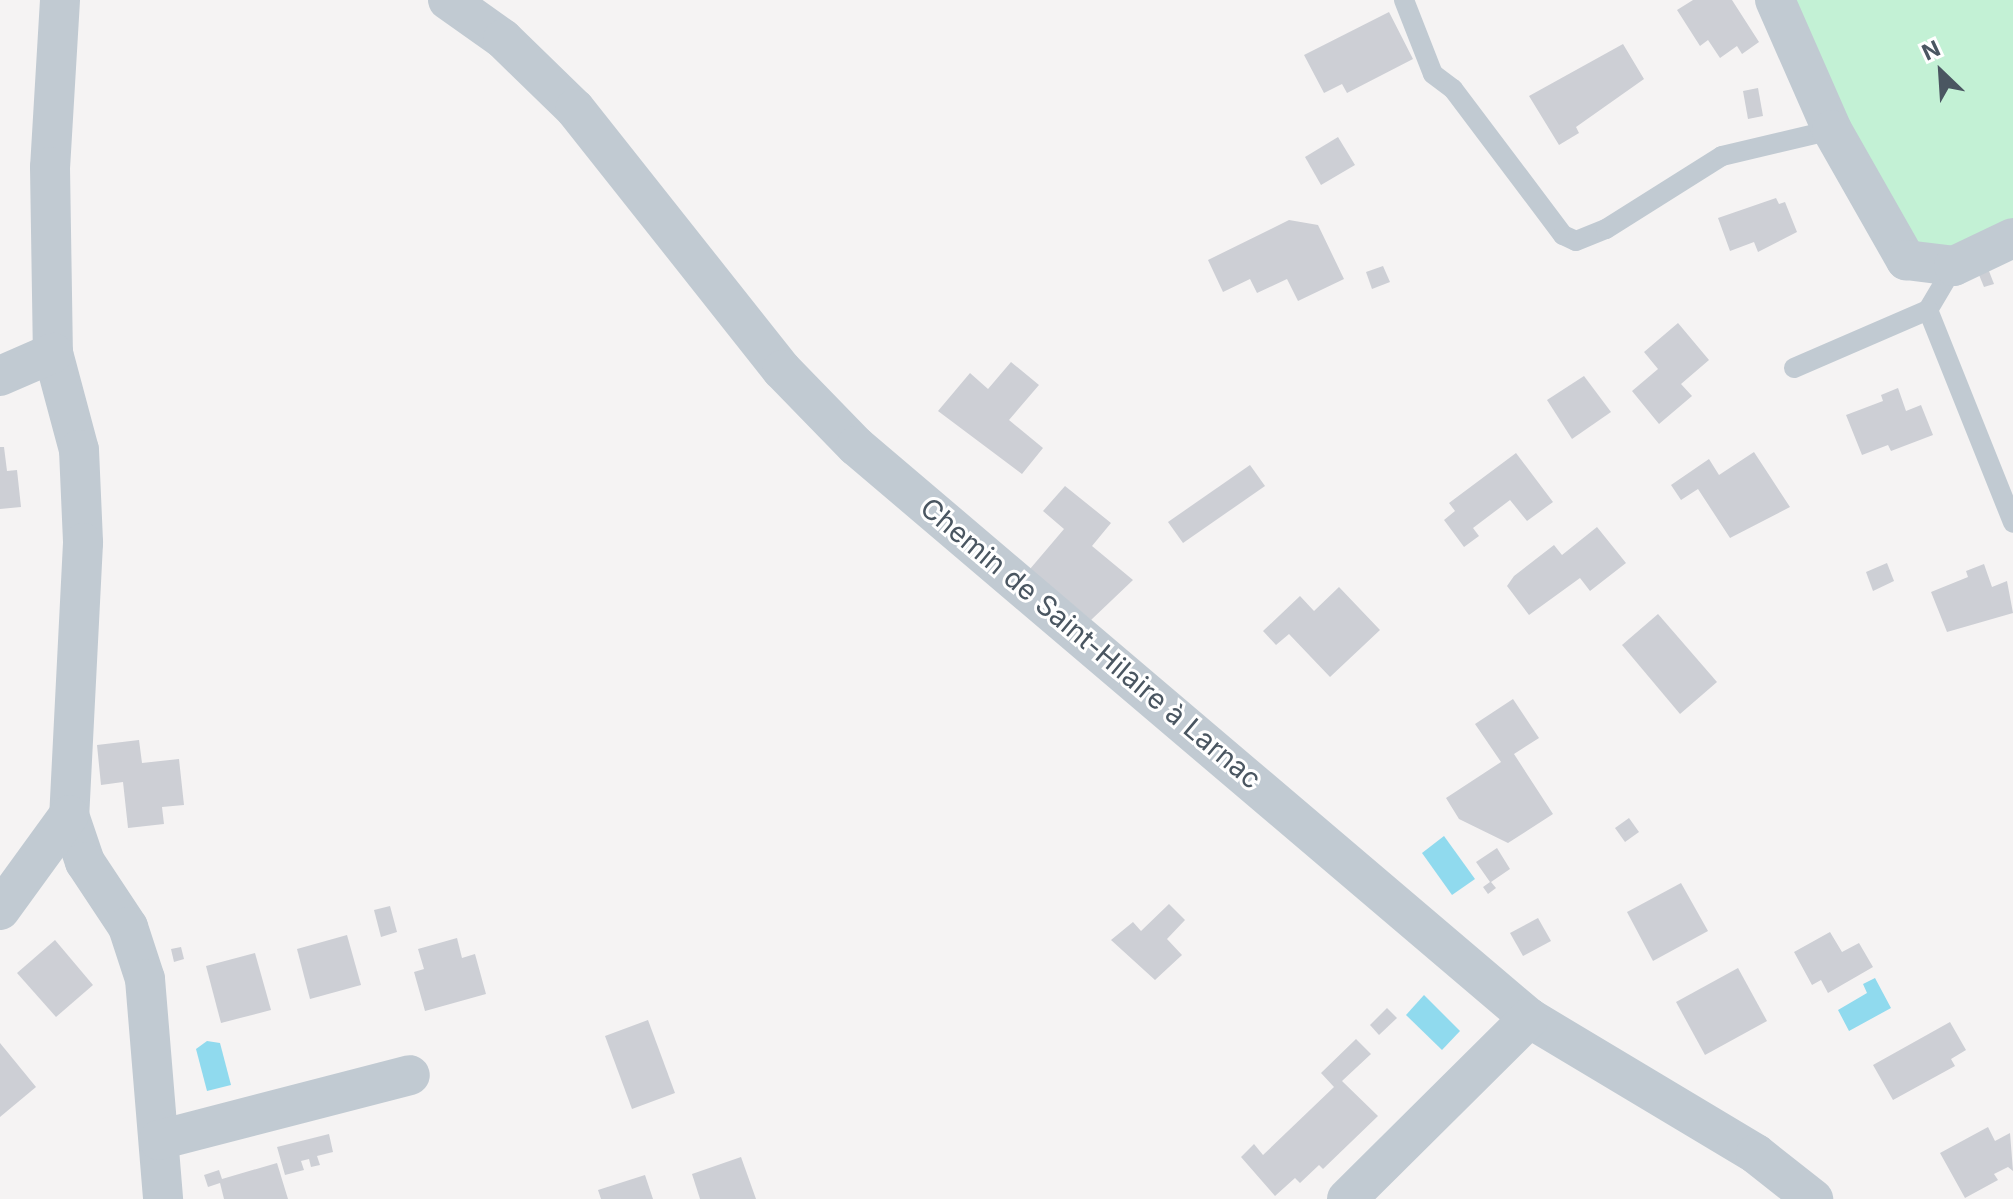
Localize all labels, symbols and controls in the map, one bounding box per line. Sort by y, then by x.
north arrow [1901,32,1981,112]
text: N [1918,35,1944,66]
street label: Chemin de Saint-Hilaire à Larnac [914,491,1268,795]

